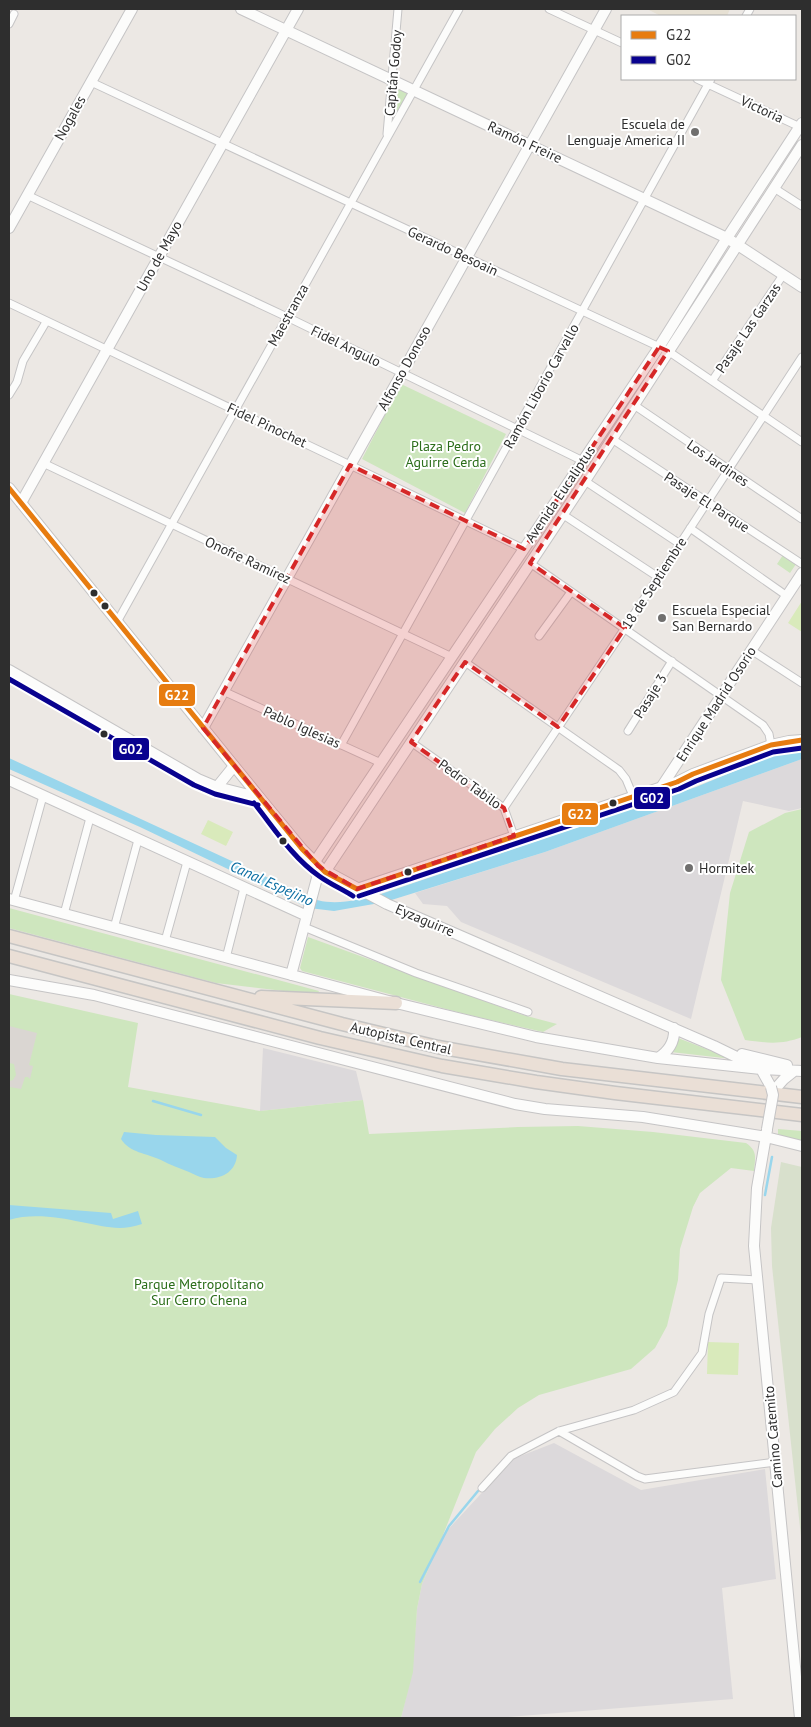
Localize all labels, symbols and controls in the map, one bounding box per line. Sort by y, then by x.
legend [621,15,796,80]
text: G22 [666,25,692,44]
street label: Capitán Godoy [380,29,406,117]
text: G02 [666,50,692,69]
street label: Victoria [737,91,787,127]
street label: Nogales [50,92,90,144]
place label: Escuela de Lenguaje America II [567,115,685,149]
street label: Ramón Freire [485,117,565,167]
marker: Escuela de Lenguaje America II [689,126,701,138]
street label: Uno de Mayo [132,217,186,295]
street label: Gerardo Besoain [405,222,501,280]
street label: Pasaje Las Garzas [711,280,785,376]
street label: Maestranza [264,281,312,349]
street label: Ramón Liborio Carvallo [499,320,583,452]
street label: Fidel Angulo [308,321,384,371]
street label: Alfonso Donoso [373,322,435,414]
street label: Fidel Pinochet [224,399,310,451]
street label: Los Jardines [683,436,753,490]
park label: Plaza Pedro Aguirre Cerda [405,437,487,471]
street label: Avenida Eucaliptus [521,442,599,546]
street label: Pasaje El Parque [661,468,753,536]
street label: Onofre Ramírez [202,532,294,588]
street label: 18 de Septiembre [618,534,690,632]
unlabelled marker [89,588,99,598]
unlabelled marker [100,601,110,611]
place label: Escuela Especial San Bernardo [672,601,770,635]
marker: Escuela Especial San Bernardo [656,612,668,624]
street label: Enrique Madrid Osorio [672,643,760,765]
street label: Pasaje 3 [629,670,671,722]
line badge: G22 [158,683,196,707]
text: G22 [165,686,189,704]
street label: Pablo Iglesias [261,702,343,752]
unlabelled marker [99,729,109,739]
line badge: G02 [112,737,150,761]
text: G02 [119,740,143,758]
street label: Pedro Tabilo [435,755,505,813]
line badge: G02 [633,786,671,810]
text: G02 [640,789,664,807]
unlabelled marker [608,798,618,808]
line badge: G22 [561,802,599,826]
text: G22 [568,805,592,823]
unlabelled marker [278,836,288,846]
water label: Canal Espejino [227,856,317,910]
place label: Hormitek [699,859,754,877]
marker: Hormitek [683,862,695,874]
unlabelled marker [403,867,413,877]
street label: Eyzaguirre [393,899,457,941]
street label: Autopista Central [349,1018,453,1058]
park label: Parque Metropolitano Sur Cerro Chena [134,1275,264,1309]
street label: Camino Catemito [760,1385,786,1489]

